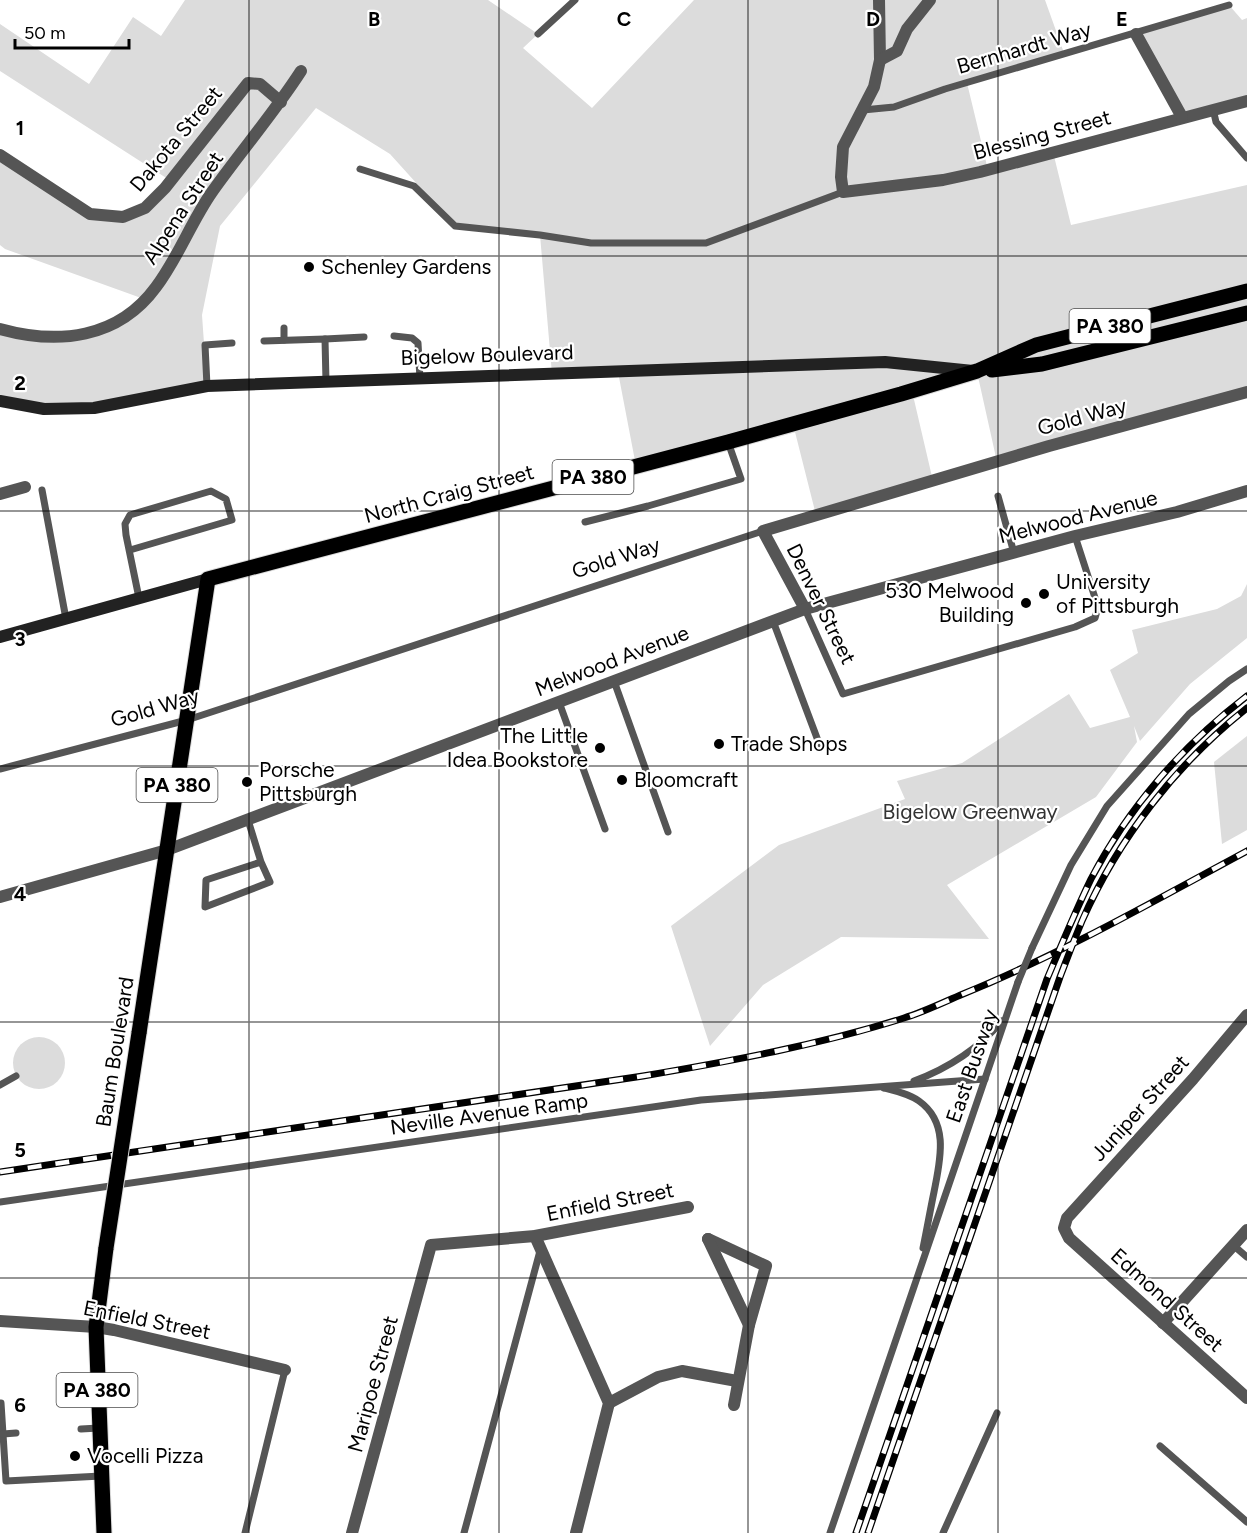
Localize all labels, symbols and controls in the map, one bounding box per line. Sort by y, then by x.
text: B [368,7,380,31]
text: C [617,7,631,31]
text: D [866,7,880,31]
text: E [1116,7,1128,31]
scale bar [15,12,129,50]
street label: Bernhardt Way [954,16,1094,79]
text: 50 m [24,22,66,44]
street label: Dakota Street [124,81,227,196]
street label: Blessing Street [970,104,1113,165]
text: 1 [16,116,24,140]
street label: Alpena Street [137,147,228,269]
place label: Schenley Gardens [321,254,491,279]
marker: Schenley Gardens [302,260,316,274]
road number: PA 380 [1070,309,1150,343]
street label: Bigelow Boulevard [400,339,574,370]
text: 2 [14,371,26,395]
street label: Gold Way [1035,393,1129,440]
street label: North Craig Street [361,459,536,528]
road number: PA 380 [552,460,634,494]
street label: Melwood Avenue [996,485,1160,548]
street label: Gold Way [569,532,663,583]
street label: Denver Street [782,540,861,668]
place label: University of Pittsburgh [1056,569,1179,618]
place label: 530 Melwood Building [885,578,1014,627]
marker: University of Pittsburgh [1037,587,1051,601]
marker: 530 Melwood Building [1019,596,1033,610]
street label: Melwood Avenue [531,620,692,701]
text: 3 [14,627,26,651]
street label: Gold Way [108,683,202,732]
place label: The Little Idea Bookstore [447,723,588,772]
place label: Trade Shops [731,731,847,756]
marker: Trade Shops [712,737,726,751]
marker: The Little Idea Bookstore [593,741,607,755]
place label: Porsche Pittsburgh [259,757,357,806]
place label: Bloomcraft [634,767,739,792]
road number: PA 380 [136,768,218,802]
marker: Bloomcraft [615,773,629,787]
marker: Porsche Pittsburgh [240,775,254,789]
park label: Bigelow Greenway [882,799,1058,824]
text: 4 [14,882,27,906]
street label: Baum Boulevard [90,975,139,1129]
street label: East Busway [940,1006,1003,1126]
street label: Juniper Street [1085,1049,1194,1166]
street label: Neville Avenue Ramp [388,1087,589,1140]
text: 5 [14,1138,26,1162]
street label: Enfield Street [544,1177,676,1226]
street label: Edmond Street [1106,1243,1229,1357]
street label: Enfield Street [81,1295,213,1344]
street label: Maripoe Street [342,1313,403,1455]
road number: PA 380 [57,1373,138,1407]
text: 6 [14,1393,26,1417]
place label: Vocelli Pizza [87,1443,203,1468]
marker: Vocelli Pizza [68,1449,82,1463]

